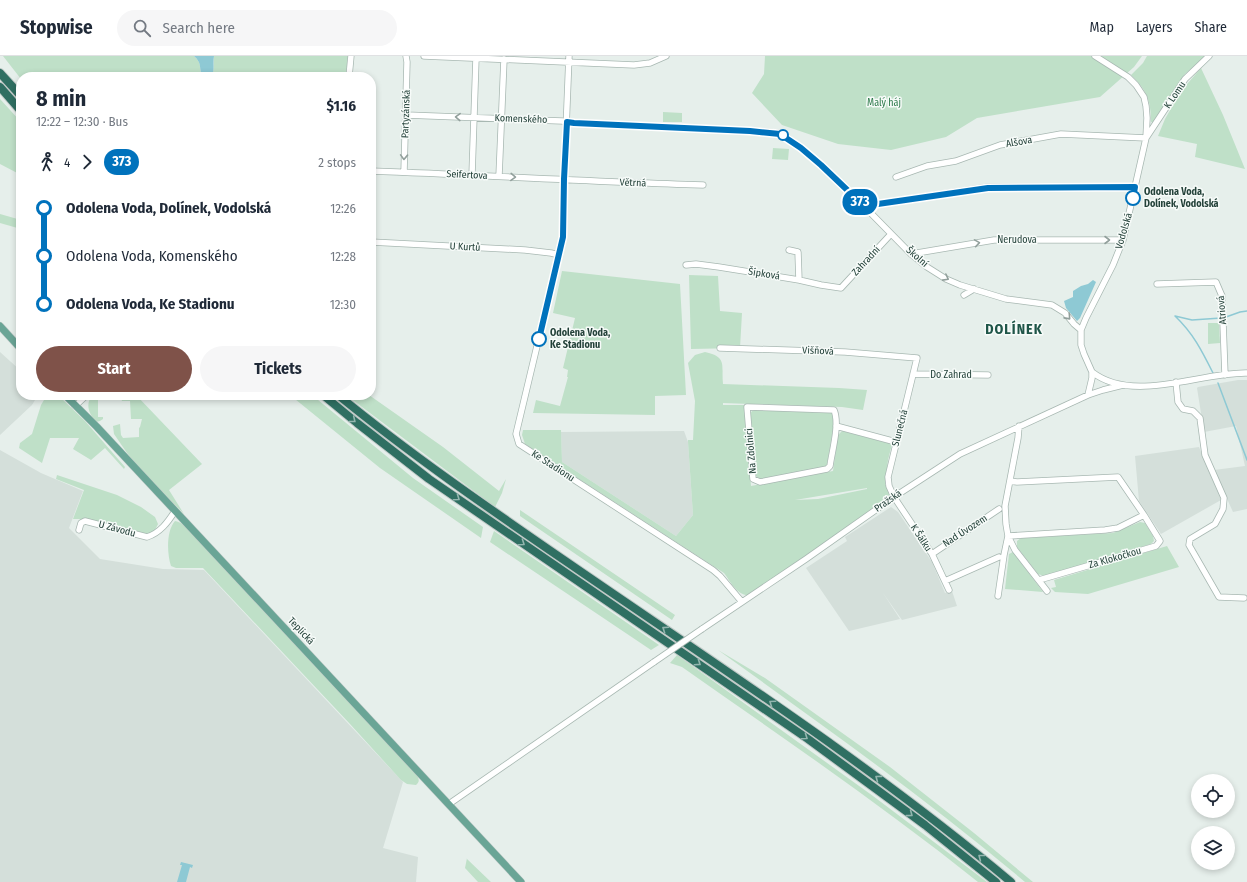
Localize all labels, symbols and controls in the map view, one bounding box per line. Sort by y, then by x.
search box [117,10,397,46]
text: Stopwise [20,16,93,39]
icon: search [131,17,153,39]
text: Search here [163,19,235,37]
text: Map [1090,19,1114,36]
text: Layers [1136,19,1172,36]
text: Share [1194,19,1227,36]
street label: K Lomu [1162,79,1188,111]
text: 8 min [36,85,86,112]
street label: Partyzánská [399,89,413,138]
park label: Malý háj [867,96,901,109]
text: $1.16 [327,97,356,115]
one-way arrow [455,112,461,121]
street label: Komenského [494,112,548,126]
text: 12:22 – 12:30 · Bus [36,114,128,129]
unlabelled marker [777,129,789,141]
street label: Alšova [1005,134,1033,150]
icon: walk [36,151,58,173]
icon: forward [76,151,98,173]
text: 373 [112,153,131,170]
one-way arrow [400,154,408,160]
text: 4 [64,155,70,170]
text: 2 stops [318,155,356,170]
street label: Seifertova [446,168,488,182]
one-way arrow [510,172,516,181]
street label: Větrná [619,177,647,189]
place label: Odolena Voda, Dolínek, Vodolská [1144,186,1219,210]
line badge: 373 [837,189,883,215]
marker: Odolena Voda, Dolínek, Vodolská [1125,190,1141,206]
text: 373 [850,193,870,210]
text: Odolena Voda, Dolínek, Vodolská [66,199,271,217]
text: 12:26 [330,201,356,216]
street label: Vodolská [1113,211,1135,250]
street label: Nerudova [997,234,1037,246]
one-way arrow [1104,236,1110,244]
street label: U Kurtů [449,239,481,254]
one-way arrow [974,239,980,248]
street label: Zahradní [849,243,883,278]
street label: Školní [904,243,932,270]
text: Odolena Voda, Komenského [66,247,238,265]
text: 12:28 [330,249,356,264]
street label: Šípková [747,264,781,282]
one-way arrow [942,273,949,281]
text: Odolena Voda, Ke Stadionu [66,295,235,313]
street label: Atriová [1215,295,1229,325]
text: 12:30 [330,297,356,312]
one-way arrow [1063,312,1070,320]
district label: DOLÍNEK [985,320,1043,338]
place label: Odolena Voda, Ke Stadionu [550,327,610,351]
marker: Odolena Voda, Ke Stadionu [531,331,547,347]
street label: Višňová [802,344,834,358]
button: Start [36,346,192,392]
button: Tickets [200,346,356,392]
street label: Do Zahrad [930,369,972,381]
street label: Slunečná [890,408,910,448]
one-way arrow [349,415,356,422]
street label: Na Zdolnici [743,428,759,474]
street label: Ke Stadionu [529,448,577,484]
street label: Pražská [872,487,904,515]
one-way arrow [453,493,460,501]
street label: Nad Úvozem [939,510,990,550]
street label: U Závodu [97,518,137,540]
street label: K Šálku [908,521,936,554]
one-way arrow [517,538,524,545]
street label: Za Klokočkou [1087,545,1143,571]
street label: Teplická [285,615,317,647]
one-way arrow [662,626,669,634]
one-way arrow [694,658,701,665]
one-way arrow [770,701,777,708]
one-way arrow [801,732,808,739]
map controls [1191,774,1235,870]
button: locate [1191,774,1235,818]
one-way arrow [876,776,883,783]
one-way arrow [906,809,913,817]
button: layers [1191,826,1235,870]
one-way arrow [979,855,986,862]

